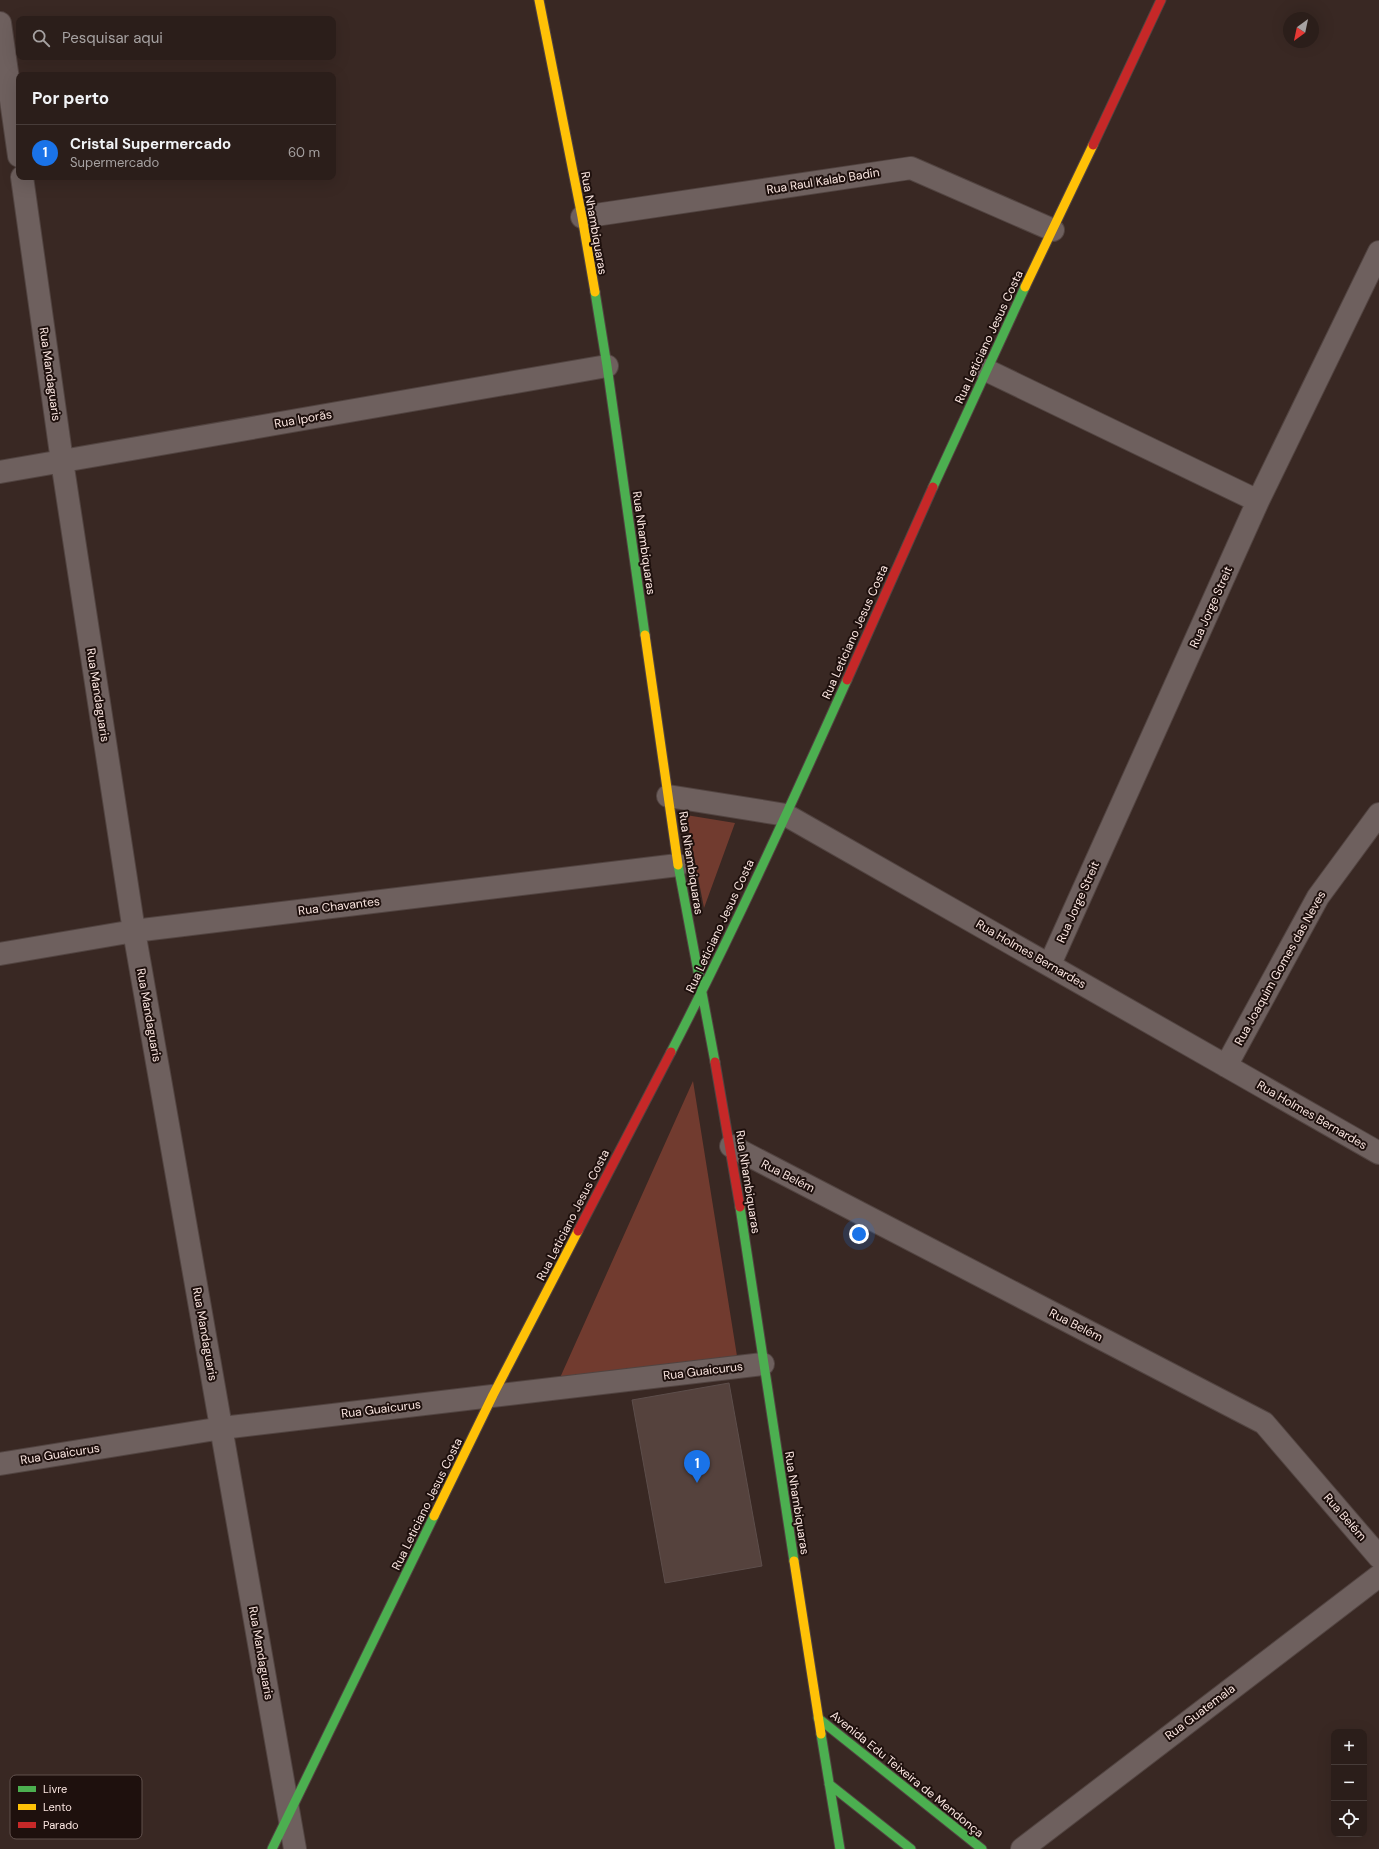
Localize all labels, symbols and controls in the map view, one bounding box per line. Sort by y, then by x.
north arrow [1283,12,1319,48]
search box [16,16,336,60]
icon: search [30,27,52,49]
text: Pesquisar aqui [62,28,163,48]
text: Por perto [32,87,109,109]
text: Cristal Supermercado [70,134,231,154]
text: 1 [43,144,47,161]
text: 60 m [288,144,320,161]
text: Supermercado [70,154,159,171]
street label: Rua Raul Kalab Badin [765,164,881,198]
street label: Rua Nhambiquaras [577,170,611,276]
street label: Rua Leticiano Jesus Costa [951,268,1027,406]
street label: Rua Mandaguaris [35,326,65,422]
street label: Rua Iporãs [273,406,333,432]
street label: Rua Nhambiquaras [629,490,659,596]
street label: Rua Leticiano Jesus Costa [818,562,892,702]
street label: Rua Jorge Streit [1186,563,1236,650]
street label: Rua Mandaguaris [83,647,113,743]
street label: Rua Nhambiquaras [675,810,707,916]
street label: Rua Leticiano Jesus Costa [682,857,758,995]
street label: Rua Jorge Streit [1053,858,1103,945]
street label: Rua Joaquim Gomes das Neves [1231,888,1329,1048]
street label: Rua Chavantes [297,893,381,919]
street label: Rua Holmes Bernardes [973,916,1089,992]
street label: Rua Mandaguaris [133,967,165,1063]
street label: Rua Holmes Bernardes [1254,1077,1370,1153]
street label: Rua Nhambiquaras [732,1129,764,1235]
street label: Rua Leticiano Jesus Costa [533,1147,613,1283]
street label: Rua Belém [759,1156,817,1196]
your location [849,1224,869,1244]
street label: Rua Mandaguaris [189,1286,221,1382]
street label: Rua Belém [1047,1305,1105,1345]
street label: Rua Guaicurus [662,1358,744,1384]
street label: Rua Guaicurus [340,1396,422,1422]
street label: Rua Leticiano Jesus Costa [388,1435,466,1573]
street label: Rua Guaicurus [19,1440,101,1468]
pin: 1 [684,1450,710,1483]
street label: Rua Nhambiquaras [781,1450,813,1556]
street label: Rua Belém [1320,1490,1370,1544]
street label: Rua Mandaguaris [245,1605,277,1701]
street label: Rua Guatemala [1162,1680,1238,1744]
street label: Avenida Edu Teixeira de Mendonça [827,1707,987,1841]
map controls [1331,1729,1367,1837]
button: + [1331,1729,1367,1765]
button: − [1331,1765,1367,1801]
legend [10,1775,142,1839]
text: Livre [43,1782,67,1796]
text: Lento [43,1800,72,1814]
button: locate [1331,1801,1367,1837]
text: Parado [43,1818,79,1832]

